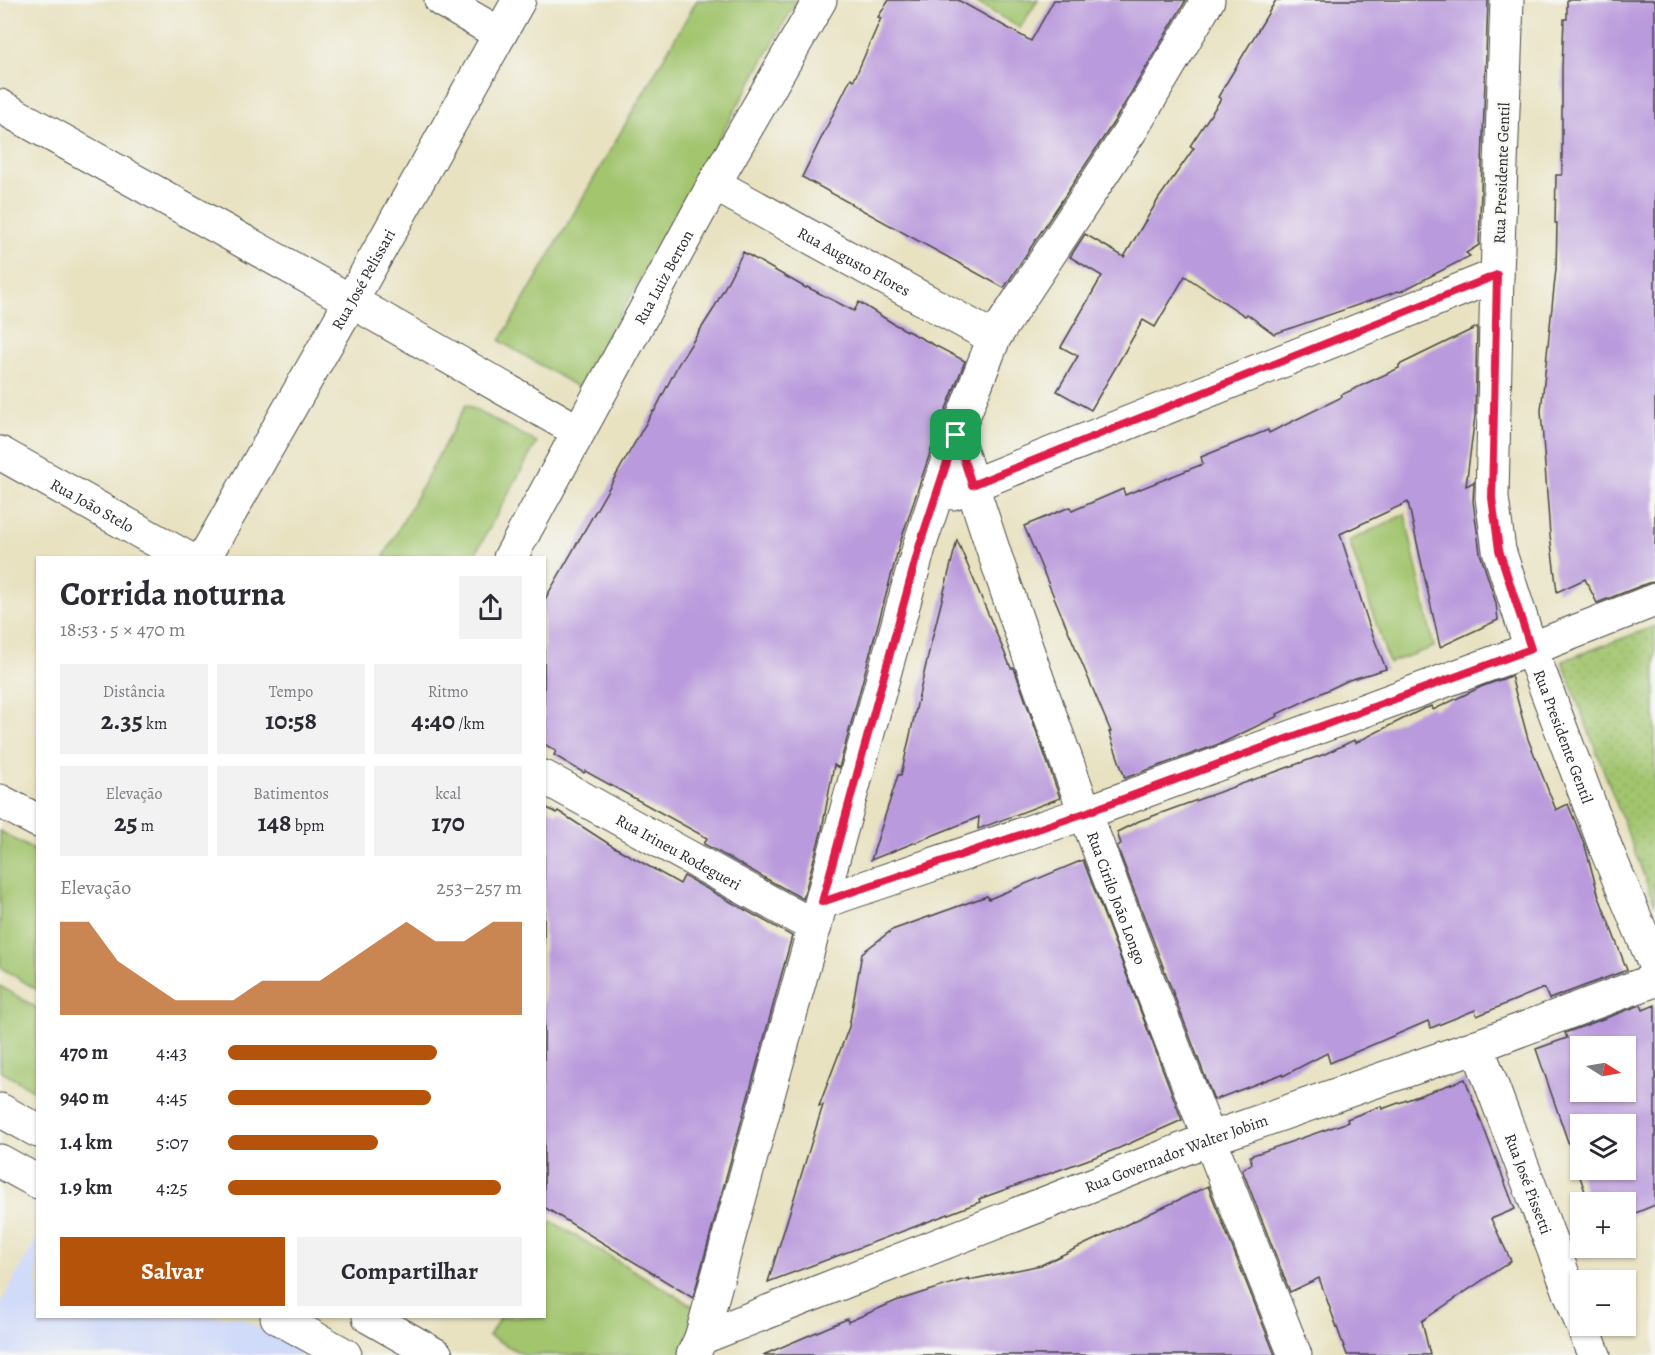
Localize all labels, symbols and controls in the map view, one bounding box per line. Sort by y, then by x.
street label: Rua Presidente Gentil [1489,102,1515,244]
street label: Rua Augusto Flores [793,222,914,302]
street label: Rua José Pelissari [327,225,401,334]
street label: Rua Luiz Berton [629,226,699,329]
pin [930,409,981,460]
icon: arrive [939,418,972,451]
street label: Rua João Stelo [46,474,138,538]
text: Corrida noturna [60,571,286,616]
button: share [459,576,522,639]
text: 18:53 · 5 × 470 m [60,616,185,643]
street label: Rua Presidente Gentil [1528,667,1598,807]
text: Distância [103,681,165,703]
text: Tempo [269,681,313,703]
text: Ritmo [428,681,468,703]
text: 2.35 [101,703,143,738]
text: 10:58 [265,703,317,738]
text: 4:40 [411,703,455,738]
text: km [143,713,167,735]
text: /km [455,713,485,735]
text: Elevação [106,783,162,805]
text: Batimentos [253,783,329,805]
text: kcal [435,783,461,805]
text: 25 [114,805,138,840]
text: 148 [257,805,291,840]
text: 170 [431,805,465,840]
street label: Rua Irineu Rodegueri [612,809,745,896]
text: m [138,815,154,837]
text: bpm [291,815,325,837]
street label: Rua Cirilo João Longo [1081,828,1151,968]
text: Elevação [60,874,131,901]
text: 253–257 m [436,874,522,901]
north arrow [1570,1036,1636,1102]
map controls [1570,1036,1636,1336]
text: 470 m [60,1039,108,1066]
text: 4:43 [156,1039,187,1066]
text: 940 m [60,1084,109,1111]
text: 4:45 [156,1084,187,1111]
street label: Rua Governador Walter Jobim [1082,1109,1271,1199]
button: layers [1570,1114,1636,1180]
text: 1.4 km [60,1129,113,1156]
text: 5:07 [156,1129,188,1156]
street label: Rua José Pissetti [1499,1130,1557,1237]
text: 1.9 km [60,1174,113,1201]
text: 4:25 [156,1174,188,1201]
button: + [1570,1192,1636,1258]
button: Salvar [60,1237,285,1306]
button: Compartilhar [297,1237,522,1306]
button: − [1570,1270,1636,1336]

